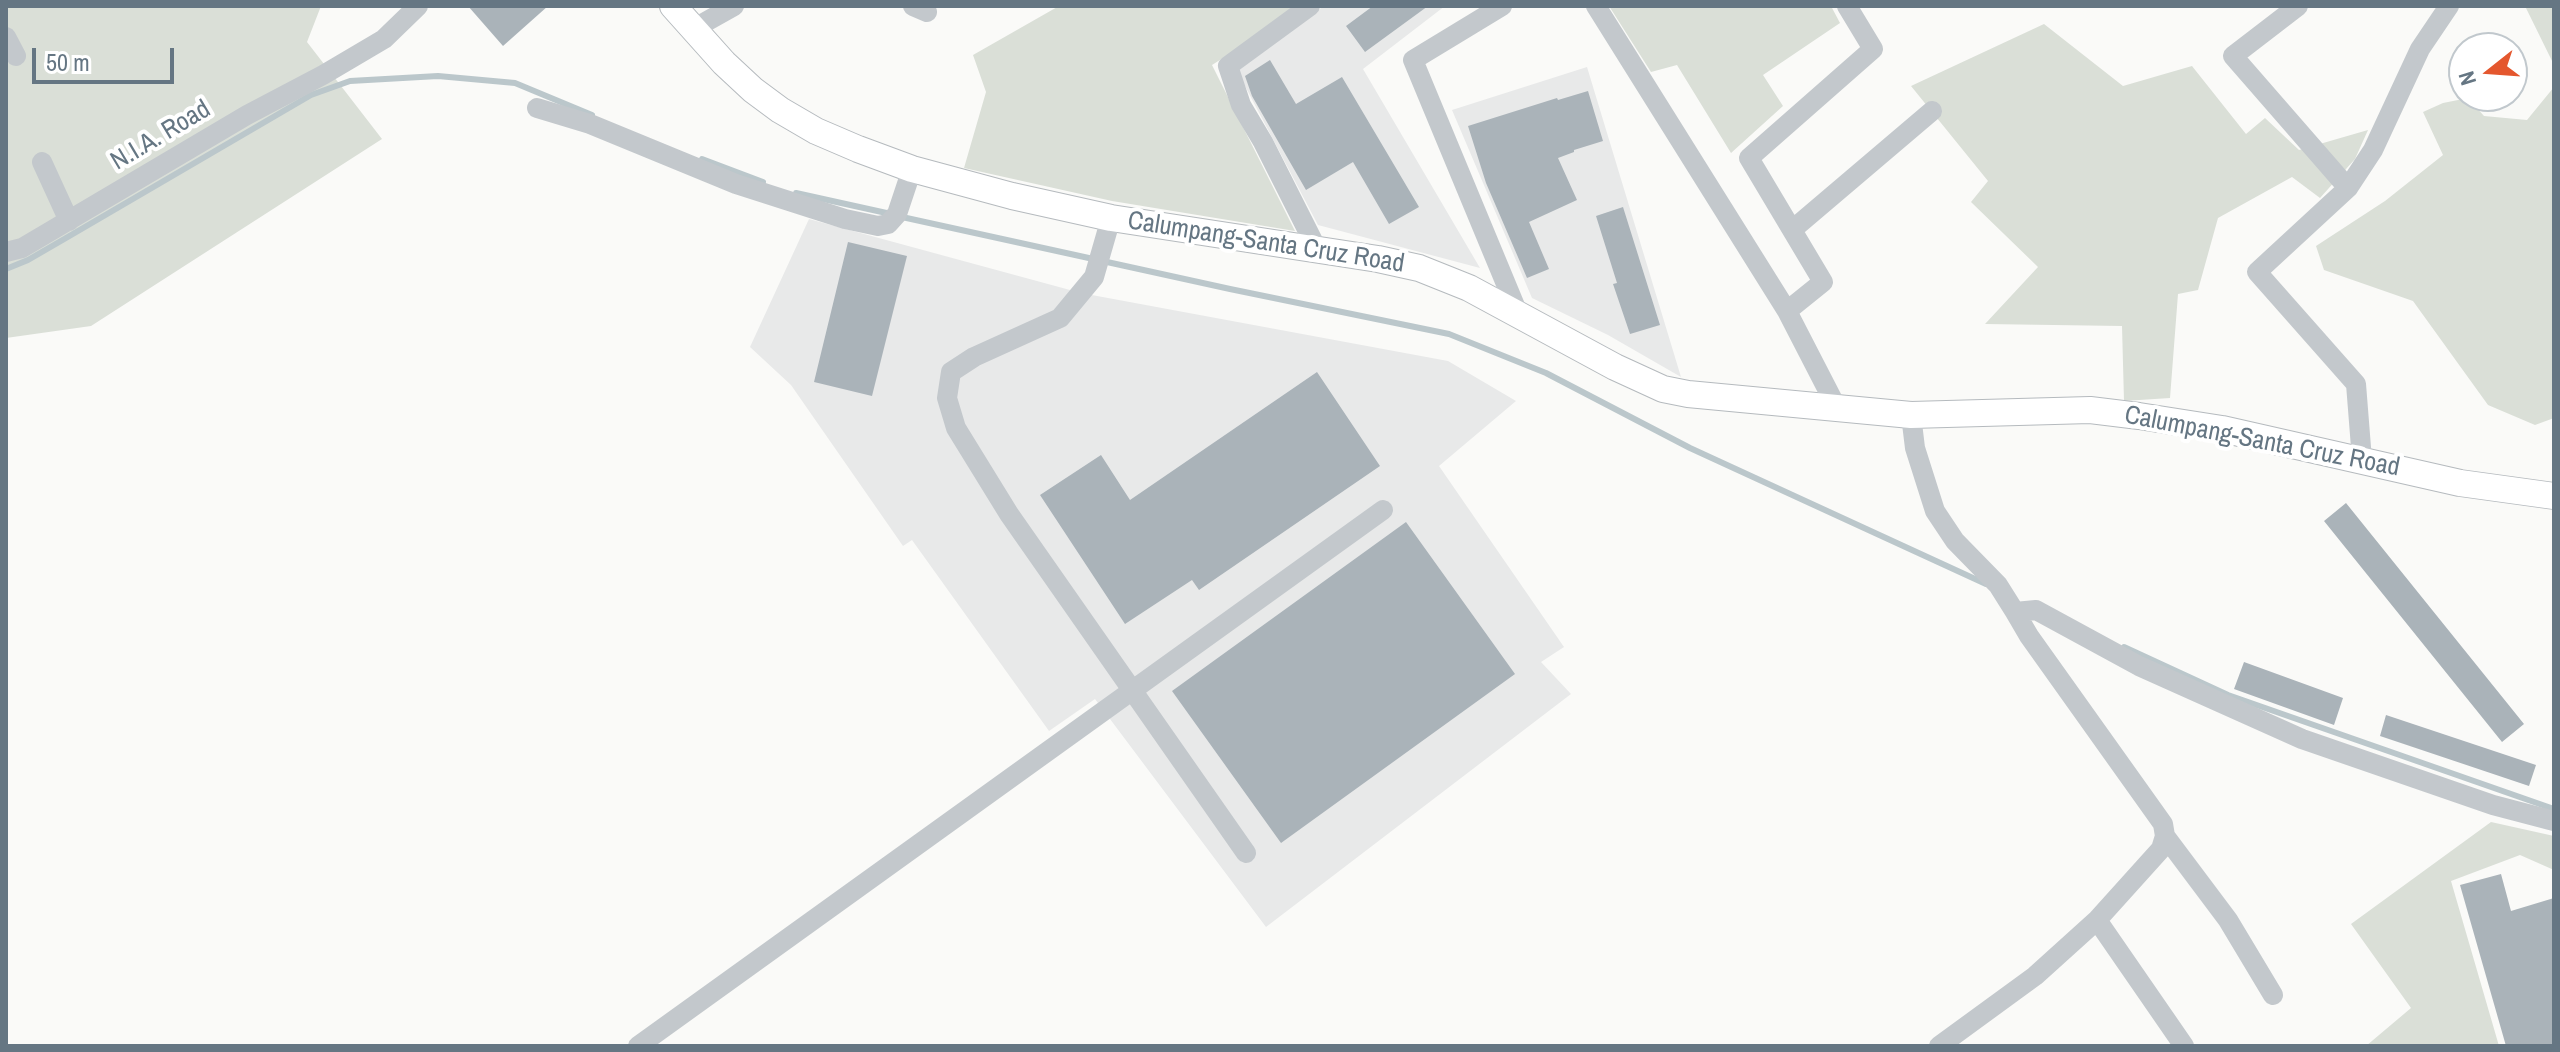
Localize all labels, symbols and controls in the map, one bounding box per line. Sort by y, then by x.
scale bar [36,32,178,82]
north arrow [2448,32,2528,112]
text: 50 m [46,46,90,78]
text: N [2451,68,2483,89]
street label: N.I.A. Road [106,94,216,178]
street label: Calumpang-Santa Cruz Road [1125,206,1407,280]
street label: Calumpang-Santa Cruz Road [2122,400,2402,484]

